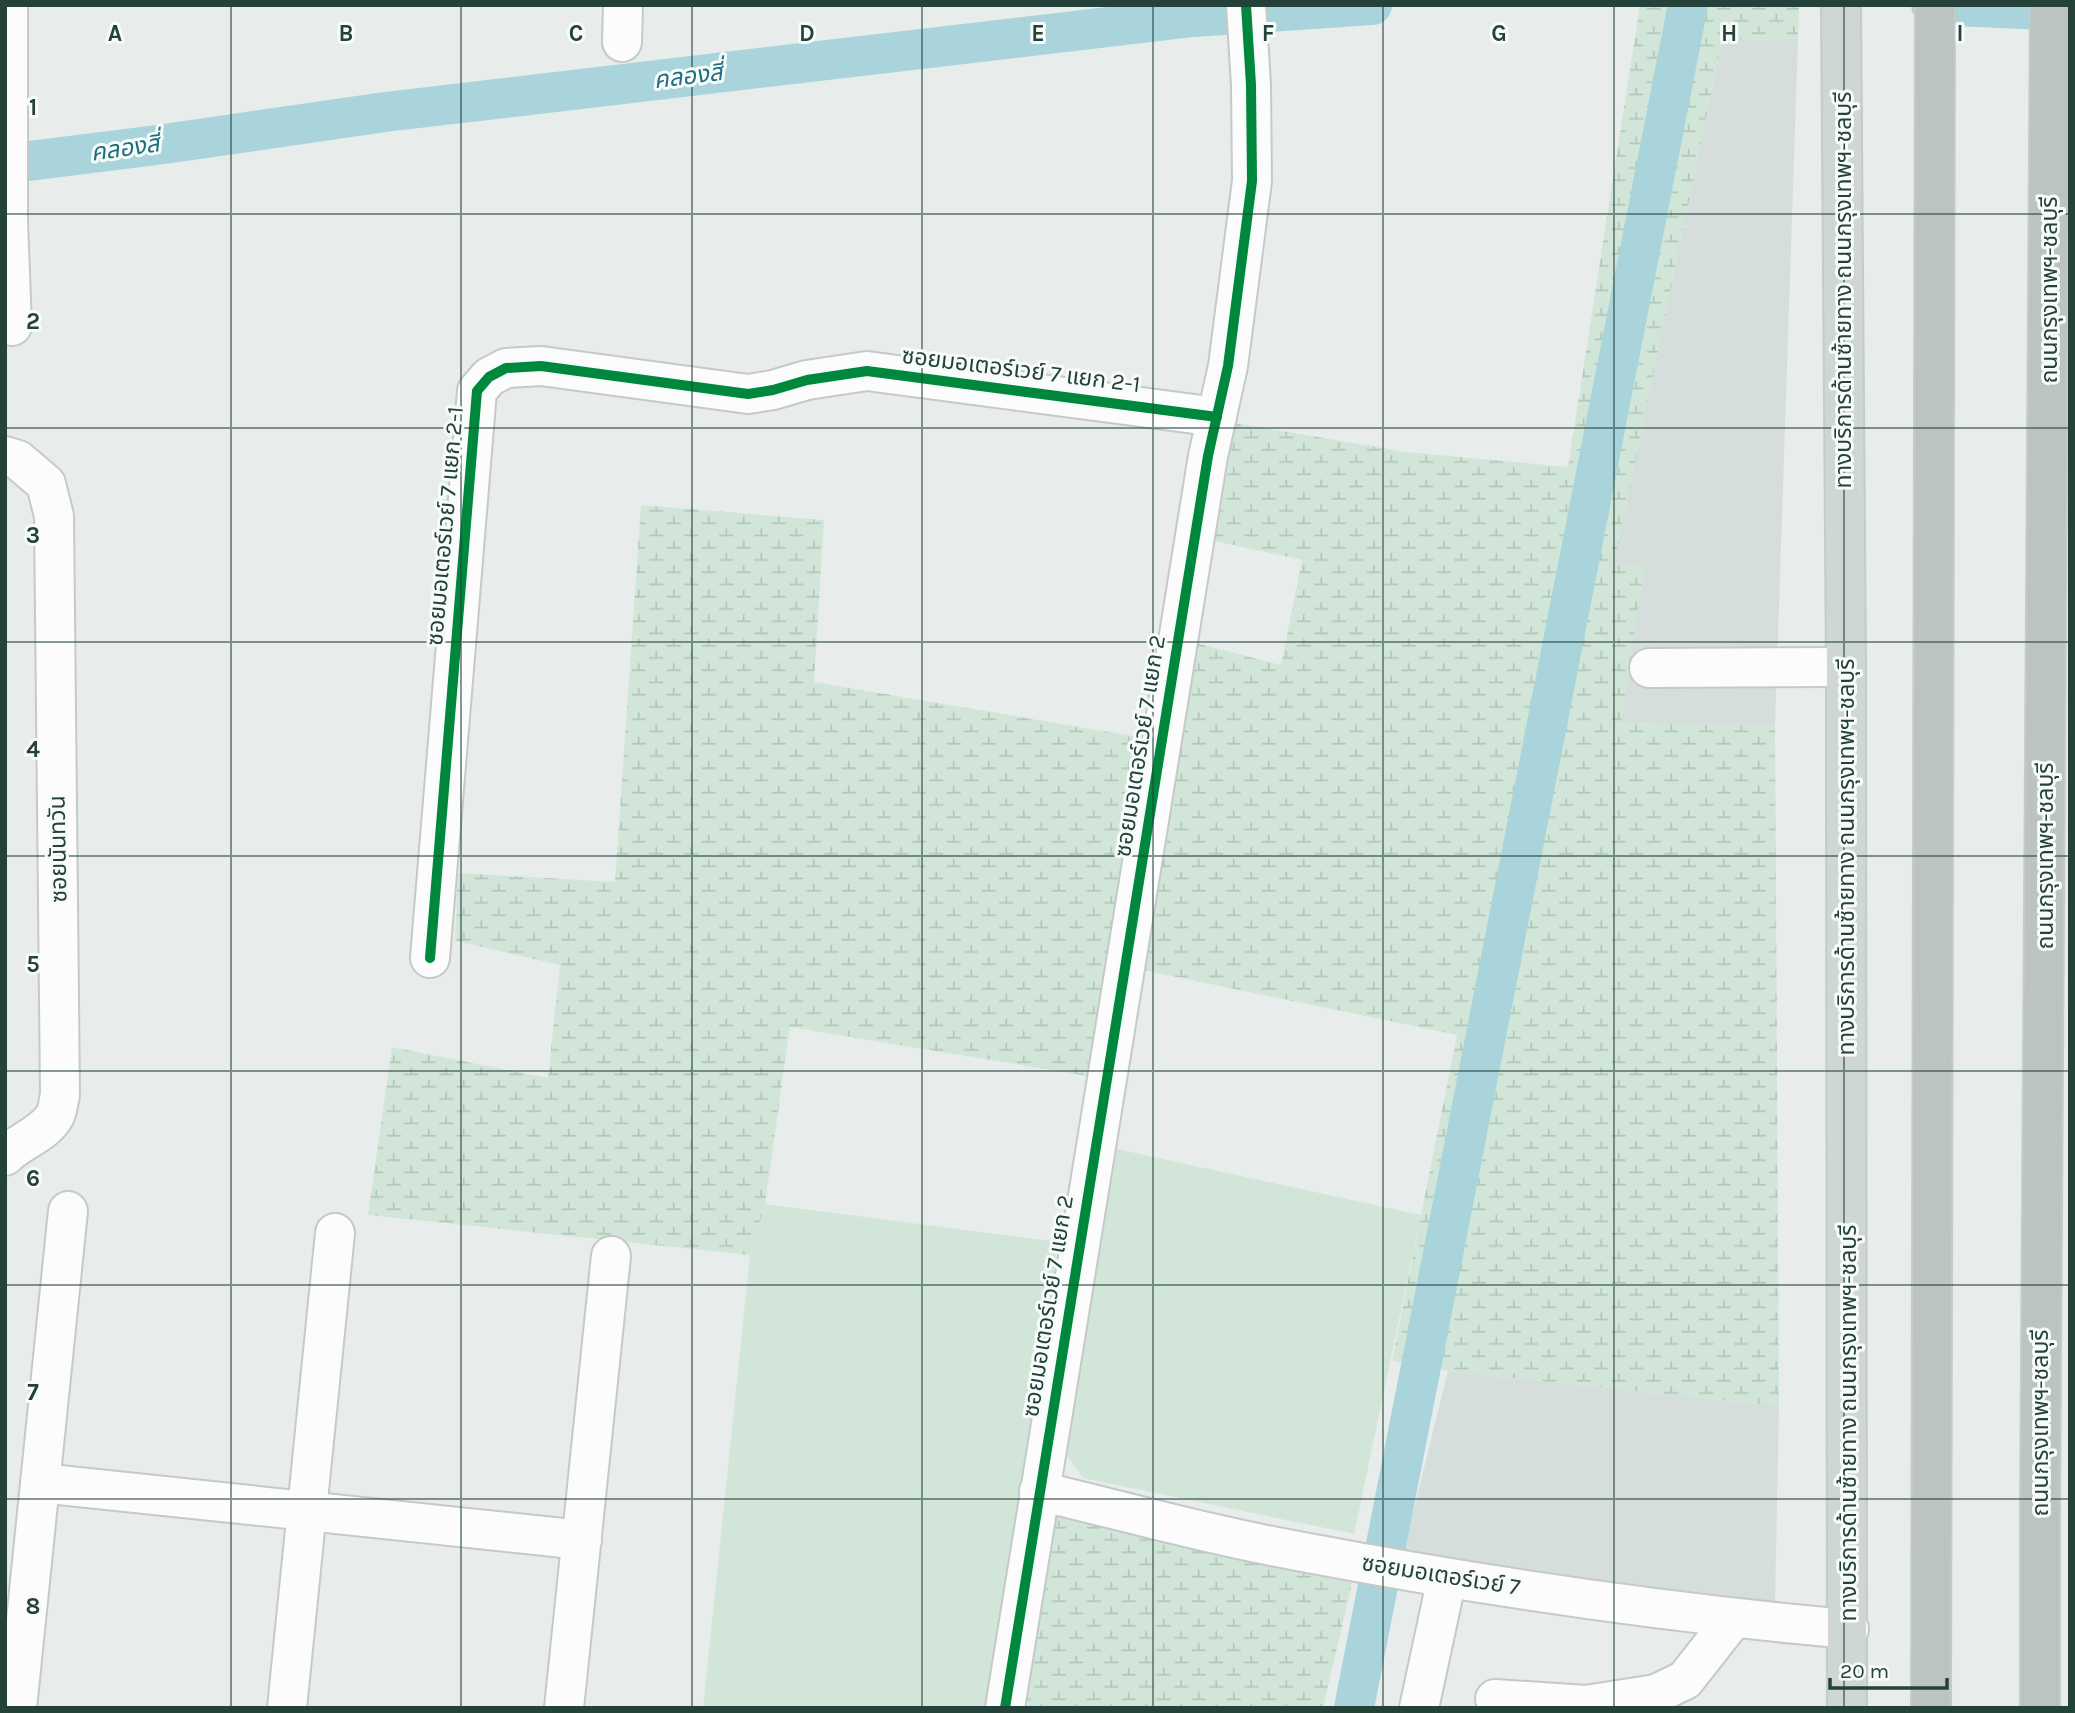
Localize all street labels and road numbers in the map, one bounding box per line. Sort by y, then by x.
street label: ทางบริการด้านซ้ายทาง ถนนกรุงเทพฯ-ชลบุรี [1830,92,1857,488]
street label: ถนนกรุงเทพฯ-ชลบุรี [2036,196,2063,384]
street label: ซอยมอเตอร์เวย์ 7 แยก 2-1 [900,342,1142,398]
street label: ซอยมอเตอร์เวย์ 7 แยก 2-1 [421,405,469,647]
street label: ซอยมอเตอร์เวย์ 7 แยก 2 [1109,633,1171,859]
street label: ทางบริการด้านซ้ายทาง ถนนกรุงเทพฯ-ชลบุรี [1833,659,1860,1055]
street label: ถนนกรุงเทพฯ-ชลบุรี [2032,762,2059,950]
street label: ซอยนันทวัน [44,795,72,903]
street label: ซอยมอเตอร์เวย์ 7 แยก 2 [1017,1193,1079,1419]
street label: ทางบริการด้านซ้ายทาง ถนนกรุงเทพฯ-ชลบุรี [1835,1225,1862,1621]
street label: ถนนกรุงเทพฯ-ชลบุรี [2027,1329,2054,1517]
street label: ซอยมอเตอร์เวย์ 7 [1360,1549,1523,1601]

